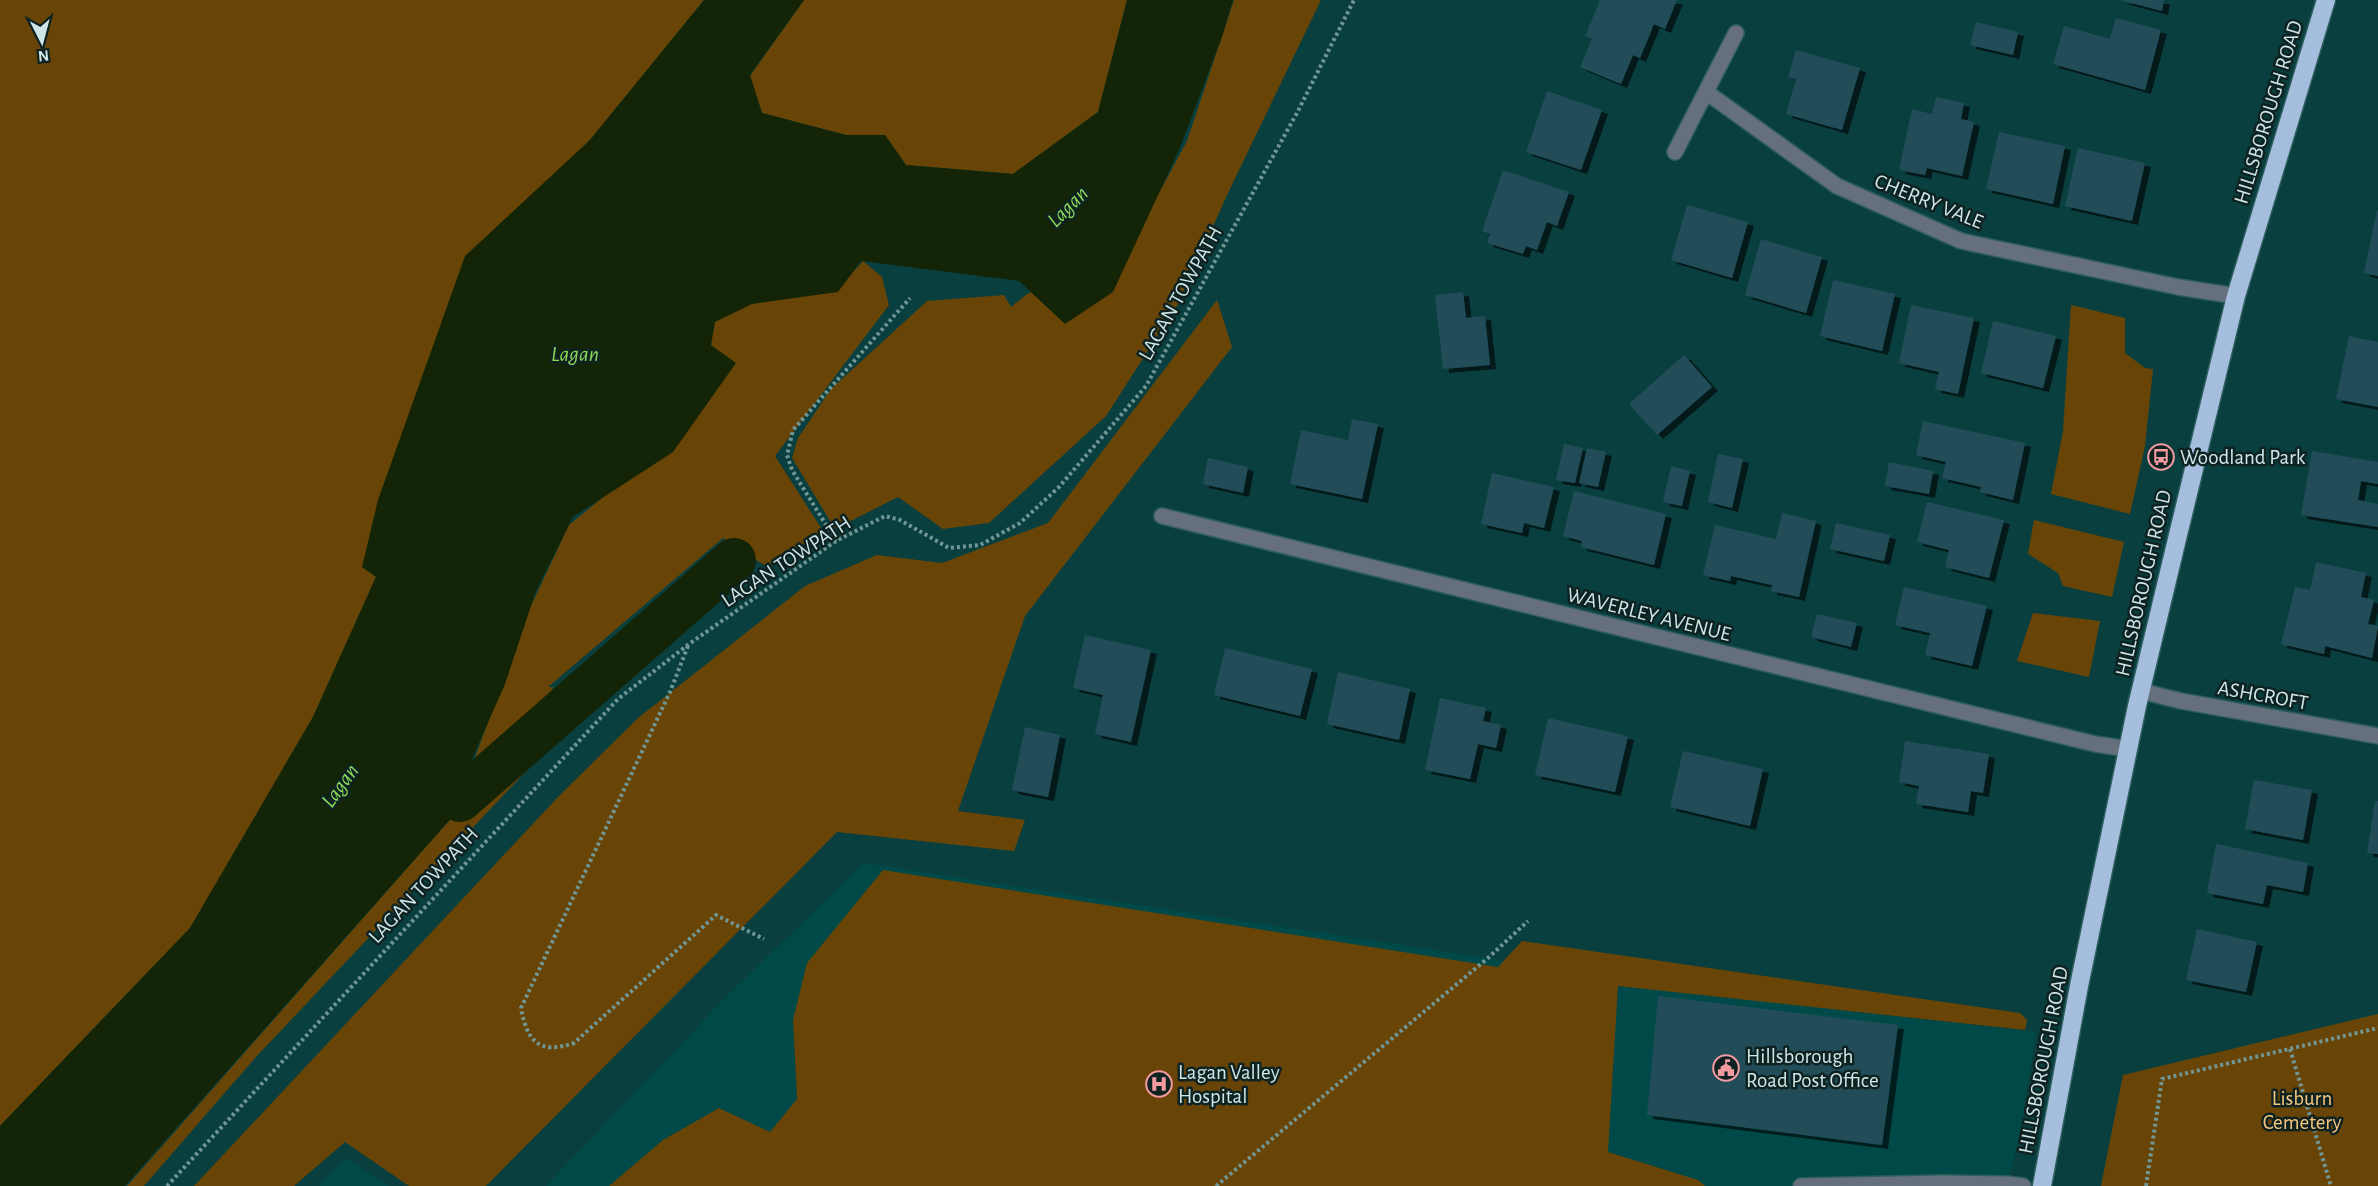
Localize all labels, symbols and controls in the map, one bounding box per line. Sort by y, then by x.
north arrow [12,12,72,72]
street label: HILLSBOROUGH ROAD [2231,18,2306,206]
text: N [37,47,50,64]
street label: CHERRY VALE [1872,170,1986,233]
water label: Lagan [1043,182,1092,231]
street label: LAGAN TOWPATH [1135,223,1226,364]
water label: Lagan [551,343,599,365]
bus stop icon: Woodland Park [2146,442,2176,472]
place label: Woodland Park [2180,447,2306,468]
street label: HILLSBOROUGH ROAD [2112,488,2175,678]
street label: LAGAN TOWPATH [718,512,855,611]
street label: WAVERLEY AVENUE [1565,584,1733,645]
street label: ASHCROFT [2216,677,2310,714]
water label: Lagan [317,760,363,811]
street label: LAGAN TOWPATH [365,823,482,947]
street label: HILLSBOROUGH ROAD [2015,965,2072,1156]
place label: Hillsborough Road Post Office [1746,1046,1879,1091]
public building icon: Hillsborough Road Post Office [1711,1053,1741,1083]
place label: Lagan Valley Hospital [1178,1062,1280,1107]
hospital icon: Lagan Valley Hospital [1144,1069,1174,1099]
park label: Lisburn Cemetery [2263,1088,2341,1133]

